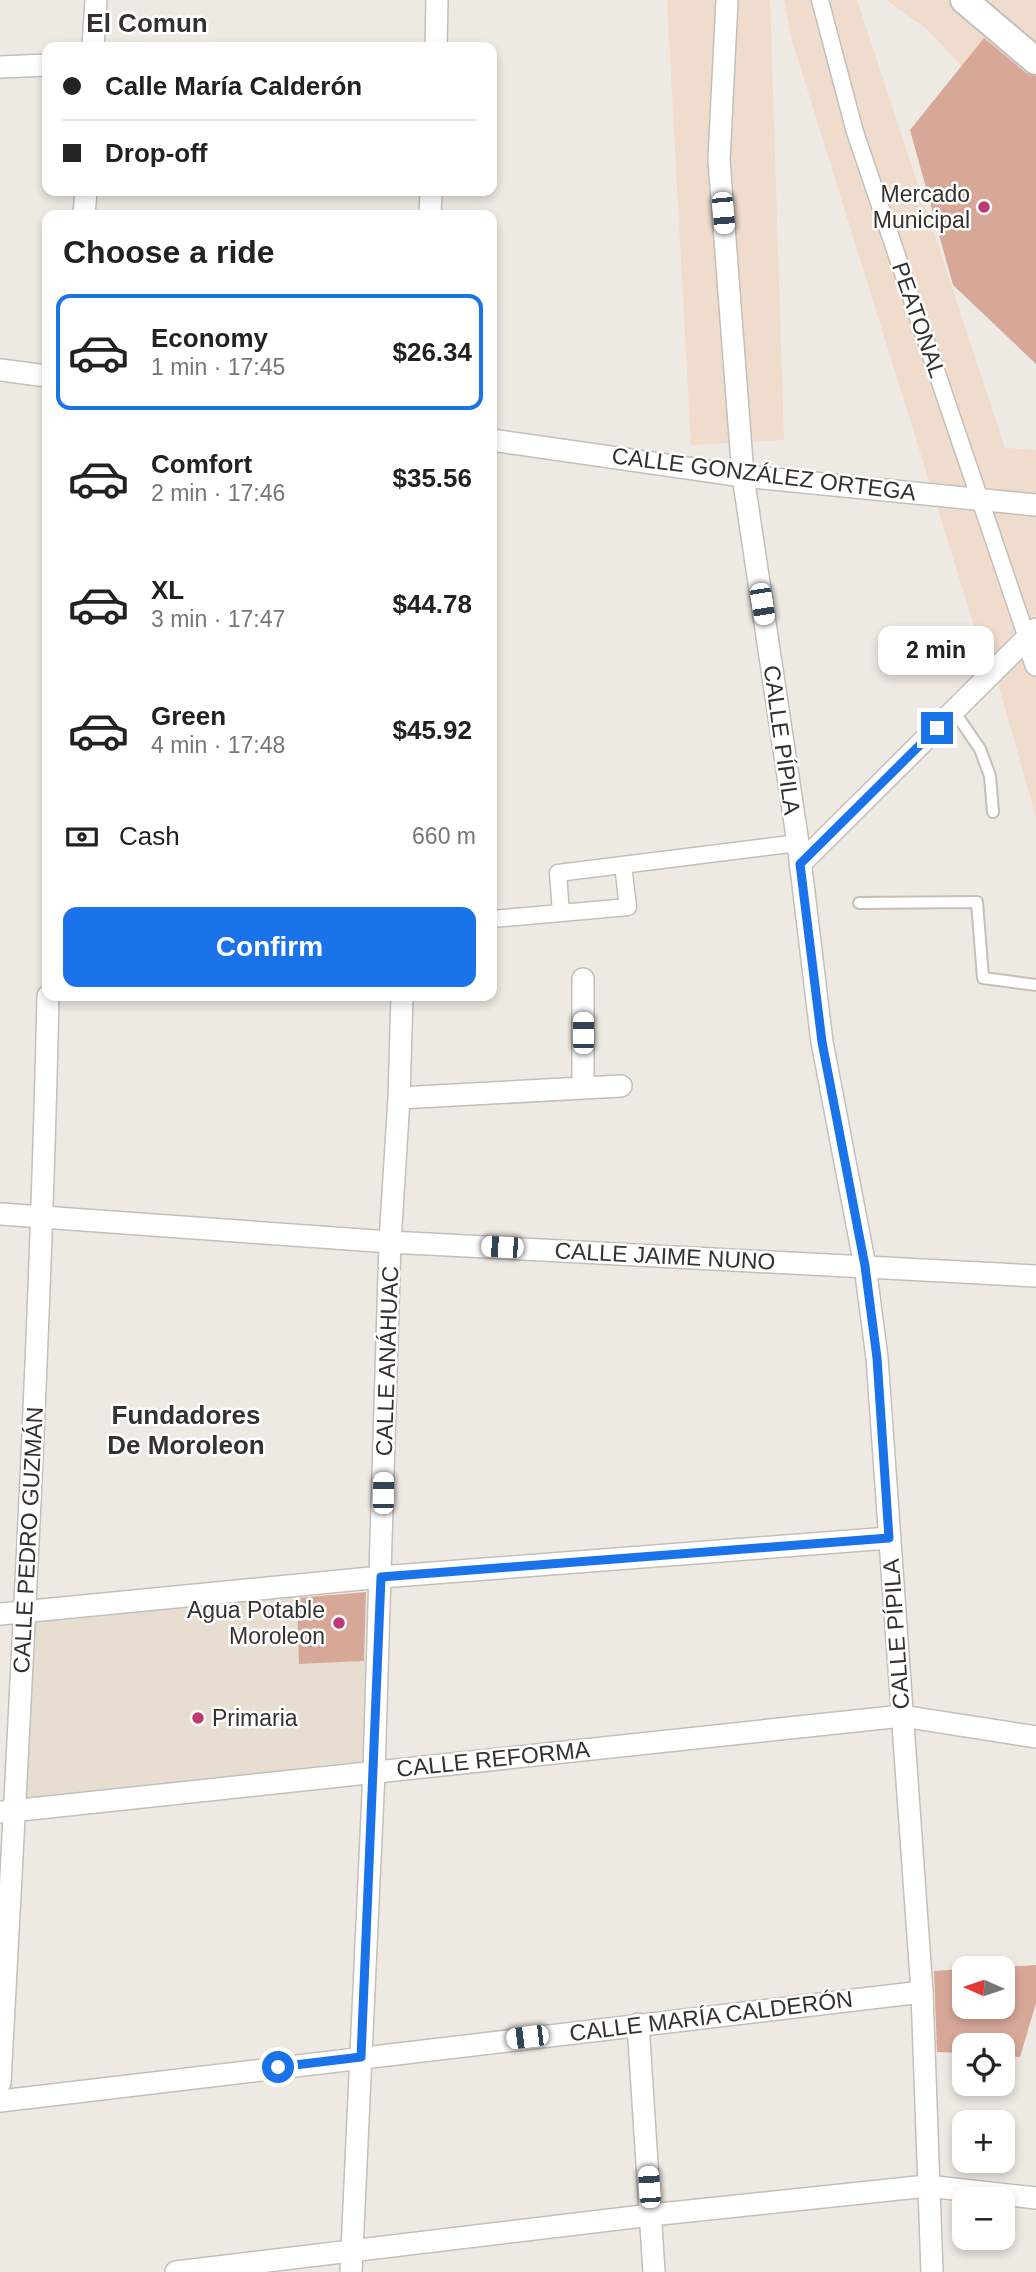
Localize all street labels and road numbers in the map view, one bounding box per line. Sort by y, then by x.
street label: PEATONAL [887,259,951,381]
street label: CALLE GONZÁLEZ ORTEGA [610,442,918,506]
street label: CALLE PÍPILA [759,663,805,817]
street label: CALLE JAIME NUNO [554,1237,776,1275]
street label: CALLE ANÁHUAC [371,1265,403,1457]
street label: CALLE PEDRO GUZMÁN [8,1406,48,1674]
street label: CALLE PÍPILA [878,1557,914,1710]
street label: CALLE REFORMA [395,1736,592,1782]
street label: CALLE MARÍA CALDERÓN [568,1986,854,2046]

